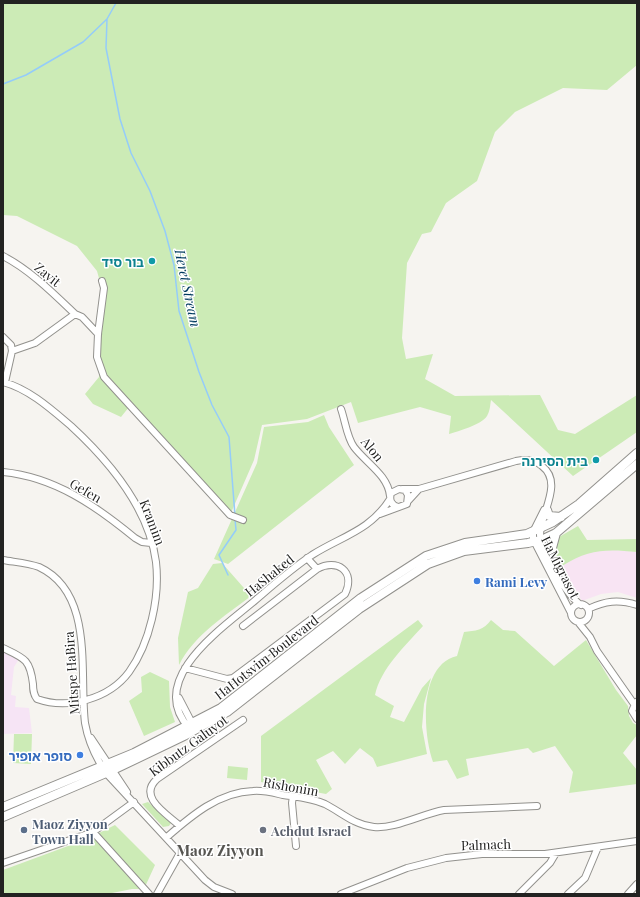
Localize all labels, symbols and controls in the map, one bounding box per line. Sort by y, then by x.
water label: Heret Stream [170,246,206,329]
place label: בור סיד [102,253,144,270]
marker: בור סיד [147,256,157,266]
street label: Zayit [31,258,65,290]
street label: Alon [357,433,388,465]
place label: בית הסירנה [522,452,588,469]
marker: בית הסירנה [591,455,601,465]
street label: Gefen [67,474,105,506]
street label: Kramim [137,497,170,548]
street label: HaMigrasot [538,533,584,602]
street label: HaShaked [241,550,297,600]
place label: Rami Levy [485,573,548,590]
marker: Rami Levy [472,576,482,586]
street label: HaHotsvim Boulevard [211,611,322,703]
street label: Mitspe HaBira [60,630,82,715]
street label: Kibbutz Galuyot [145,710,231,779]
place label: סופר אופיר [9,747,72,764]
marker: סופר אופיר [75,750,85,760]
street label: Rishonim [262,773,320,799]
place label: Maoz Ziyyon Town Hall [32,815,108,847]
place label: Achdut Israel [270,822,351,839]
marker: Maoz Ziyyon Town Hall [19,825,29,835]
marker: Achdut Israel [258,825,268,835]
street label: Palmach [461,835,511,853]
district label: Maoz Ziyyon [176,840,264,860]

